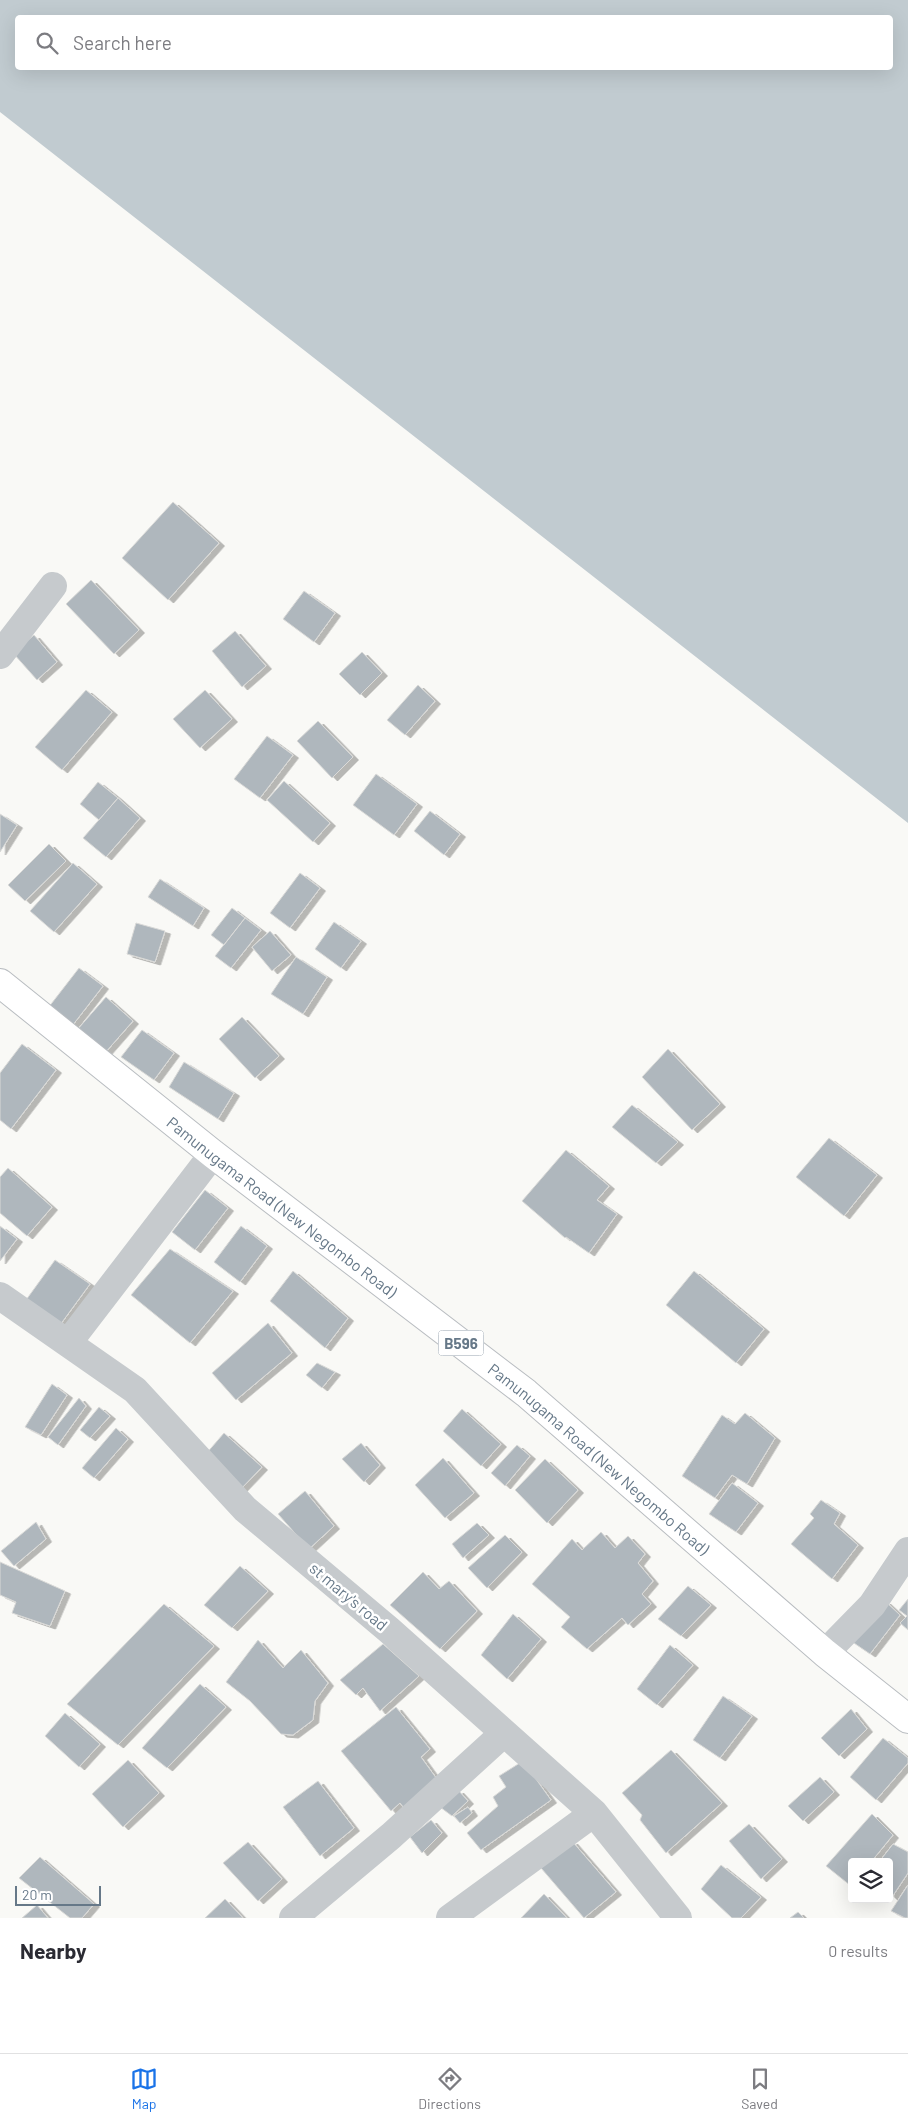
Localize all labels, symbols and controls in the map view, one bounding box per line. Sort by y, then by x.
search box [15,15,893,70]
icon: search [33,29,61,57]
text: Search here [73,31,172,54]
street label: Pamunugama Road (New Negombo Road) [164,1112,402,1301]
road number: B596 [438,1330,484,1356]
street label: Pamunugama Road (New Negombo Road) [485,1359,714,1558]
street label: st mary's road [306,1558,392,1634]
map controls [848,1858,893,1903]
button: layers [848,1858,893,1903]
scale bar [15,1883,101,1906]
text: 20 m [22,1886,52,1903]
text: Nearby [20,1938,86,1963]
text: 0 results [828,1941,888,1960]
tab: Map [130,2065,158,2112]
tab: Directions [418,2065,481,2112]
tab: Saved [741,2065,778,2112]

